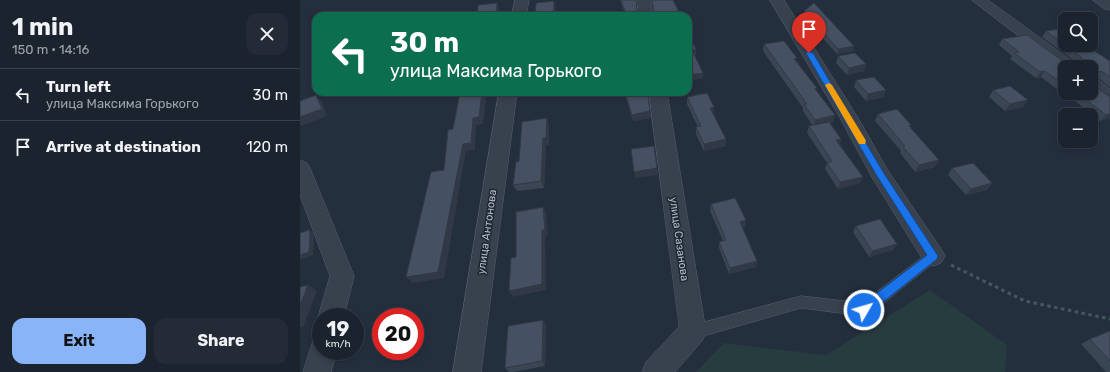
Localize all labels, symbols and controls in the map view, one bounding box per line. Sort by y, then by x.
pin [792,12,826,53]
map controls [1058,12,1098,148]
button: search [1058,12,1098,52]
text: 1 min [12,13,73,41]
button: close [246,13,288,55]
icon: arrive [798,18,820,40]
text: 30 m [390,26,459,59]
icon: left [324,28,376,80]
text: 150 m · 14:16 [12,42,89,57]
text: улица Максима Горького [390,60,602,82]
button: + [1058,60,1098,100]
text: Turn left [46,78,111,96]
icon: left [12,84,34,106]
text: 30 m [252,86,288,104]
text: улица Максима Горького [46,96,199,111]
button: − [1058,108,1098,148]
icon: arrive [12,136,34,158]
text: Arrive at destination [46,138,201,156]
text: 120 m [246,138,288,156]
street label: улица Антонова [475,189,499,275]
street label: улица Сазанова [667,196,691,282]
position arrow [843,289,885,331]
speed limit sign: 20 [372,308,424,360]
text: 19 [327,317,349,341]
button: Exit [12,318,146,364]
button: Share [154,318,288,364]
text: km/h [326,338,350,350]

